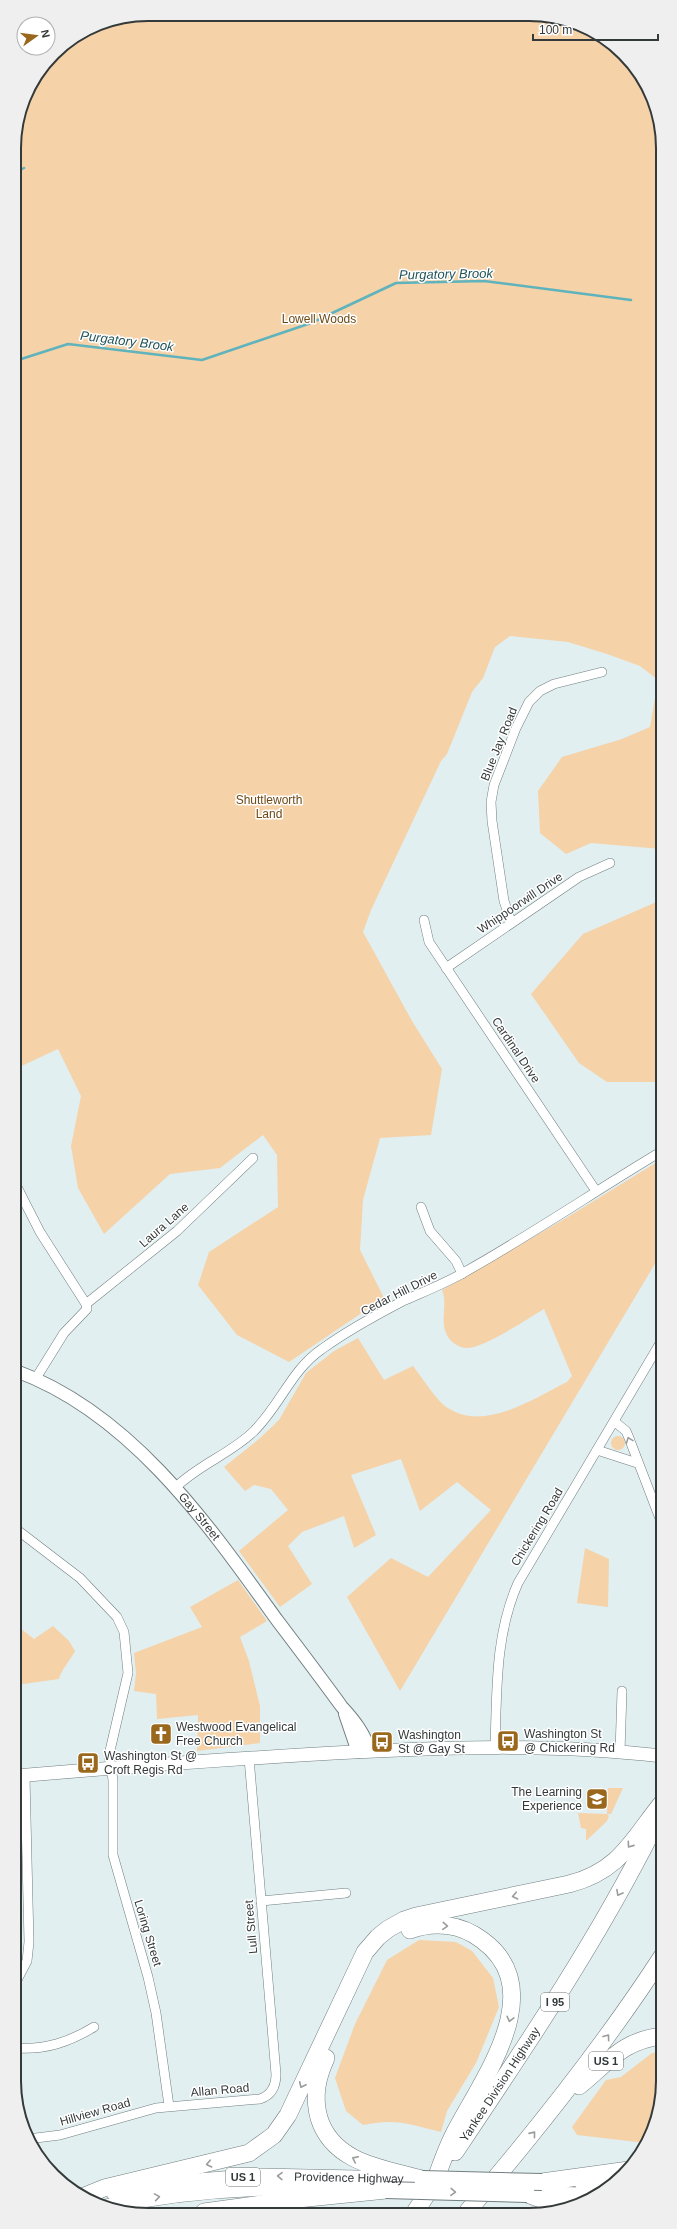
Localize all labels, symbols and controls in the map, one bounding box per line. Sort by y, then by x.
north arrow [16,16,56,56]
scale bar [533,16,658,42]
text: 100 m [539,23,572,37]
text: N [39,28,52,39]
water label: Purgatory Brook [399,266,495,282]
park label: Lowell Woods [282,312,356,326]
water label: Purgatory Brook [79,328,176,354]
street label: Blue Jay Road [478,705,520,783]
park label: Shuttleworth Land [236,793,302,821]
street label: Whippoorwill Drive [475,869,565,937]
street label: Cardinal Drive [489,1015,543,1086]
street label: Laura Lane [136,1200,192,1250]
street label: Cedar Hill Drive [358,1268,440,1318]
one-way arrow [625,1437,633,1444]
street label: Chickering Road [508,1485,566,1569]
street label: Gay Street [176,1490,223,1544]
place label: Westwood Evangelical Free Church [176,1720,297,1748]
church icon: Westwood Evangelical Free Church [148,1721,174,1747]
place label: Washington St @ Chickering Rd [524,1727,615,1755]
place label: Washington St @ Gay St [398,1728,466,1756]
bus stop icon: Washington St @ Chickering Rd [495,1728,521,1754]
bus stop icon: Washington St @ Gay St [369,1729,395,1755]
place label: Washington St @ Croft Regis Rd [104,1749,197,1777]
bus stop icon: Washington St @ Croft Regis Rd [75,1750,101,1776]
place label: The Learning Experience [511,1785,582,1813]
school or university icon: The Learning Experience [584,1786,610,1812]
one-way arrow [628,1841,635,1848]
one-way arrow [617,1889,624,1897]
one-way arrow [512,1891,518,1899]
street label: Loring Street [131,1898,165,1969]
street label: Lull Street [242,1899,260,1955]
one-way arrow [442,1921,448,1930]
road number: I 95 [541,1993,569,2011]
one-way arrow [506,2016,514,2022]
street label: Yankee Division Highway [457,2025,543,2145]
one-way arrow [602,2035,609,2042]
road number: US 1 [589,2052,623,2070]
street label: Allan Road [190,2080,250,2100]
one-way arrow [299,2080,307,2088]
street label: Hillview Road [58,2095,132,2129]
one-way arrow [528,2131,535,2138]
one-way arrow [352,2156,359,2164]
one-way arrow [206,2159,212,2167]
road number: US 1 [226,2168,260,2186]
street label: Providence Highway [294,2170,404,2186]
one-way arrow [277,2172,283,2180]
one-way arrow [450,2188,456,2196]
one-way arrow [154,2193,160,2202]

